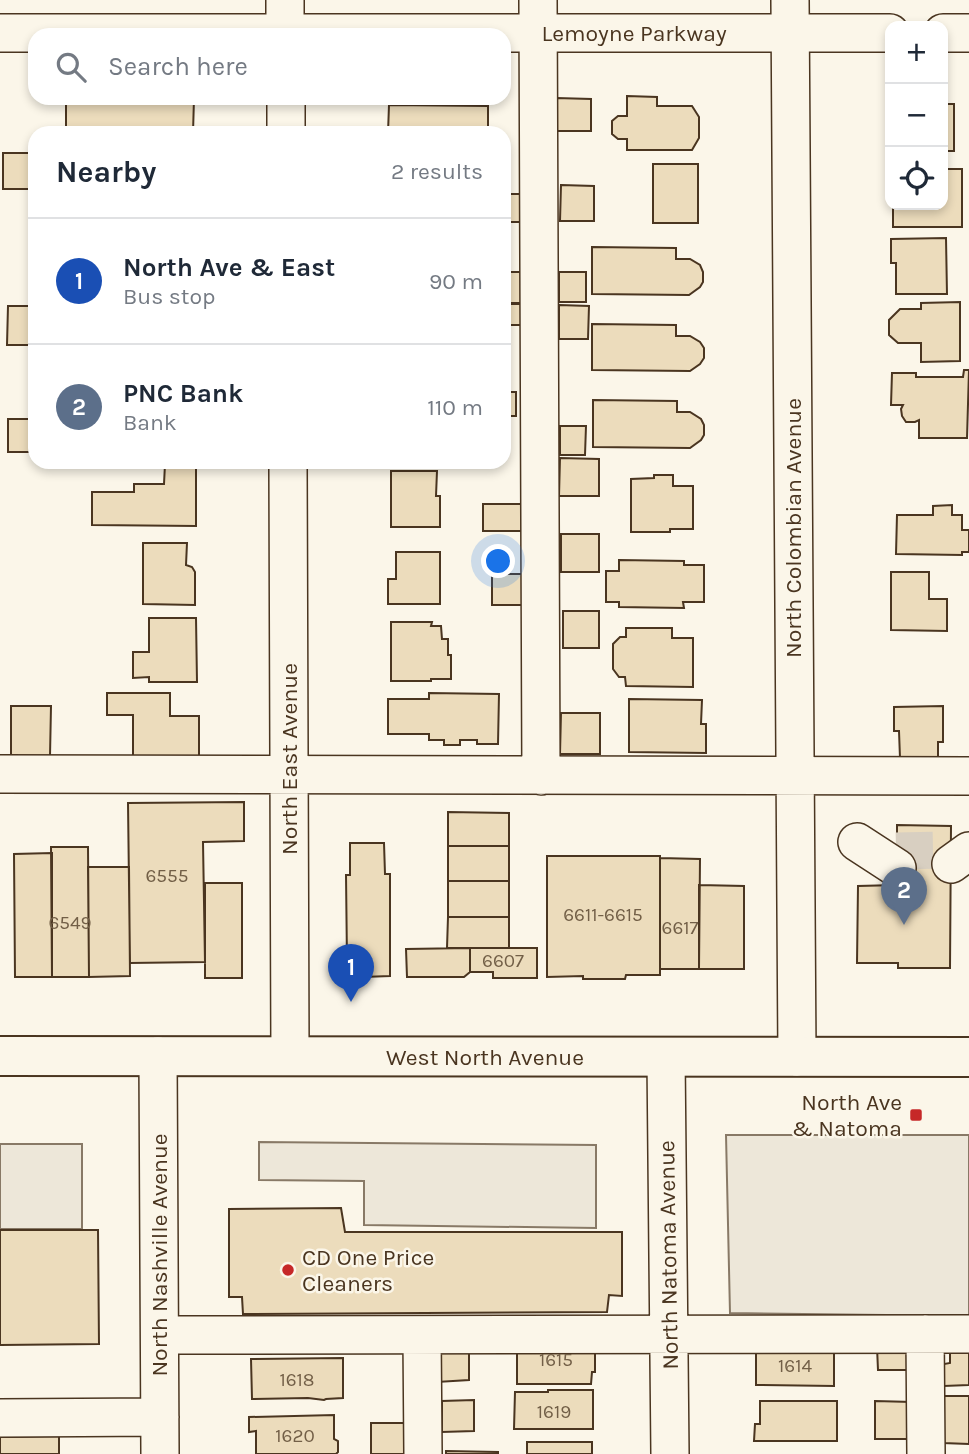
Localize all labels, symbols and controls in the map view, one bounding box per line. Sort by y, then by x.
street label: Lemoyne Parkway [541,20,727,47]
map controls [885,21,948,210]
button: + [885,21,948,84]
search box [28,28,511,105]
icon: search [52,48,90,86]
text: Search here [108,51,248,82]
button: − [885,84,948,147]
button: locate [885,147,948,210]
text: Nearby [56,154,156,190]
text: 2 results [391,158,483,185]
text: North Ave & East [123,252,335,283]
text: 1 [75,268,83,295]
text: 90 m [429,268,483,295]
text: Bus stop [123,283,216,310]
text: PNC Bank [123,378,243,409]
text: 2 [72,394,86,421]
text: 110 m [427,394,483,421]
street label: North Colombian Avenue [780,398,807,658]
text: Bank [123,409,177,436]
your location [481,544,515,578]
street label: North East Avenue [276,663,303,855]
house number: 6555 [145,865,189,887]
pin: 2 [881,867,927,925]
house number: 6611-6615 [563,904,643,926]
house number: 6549 [48,912,92,934]
house number: 6617 [662,917,699,939]
pin: 1 [328,944,374,1002]
house number: 6607 [482,950,524,972]
street label: West North Avenue [386,1044,584,1071]
place label: North Ave & Natoma [792,1089,902,1142]
marker: North Ave & Natoma [908,1107,924,1123]
street label: North Nashville Avenue [146,1133,173,1377]
street label: North Natoma Avenue [653,1140,684,1370]
place label: CD One Price Cleaners [302,1244,434,1297]
marker: CD One Price Cleaners [280,1262,296,1278]
house number: 1615 [539,1349,573,1371]
house number: 1614 [778,1355,812,1377]
house number: 1618 [279,1369,315,1391]
house number: 1619 [537,1401,571,1423]
house number: 1620 [275,1425,315,1447]

